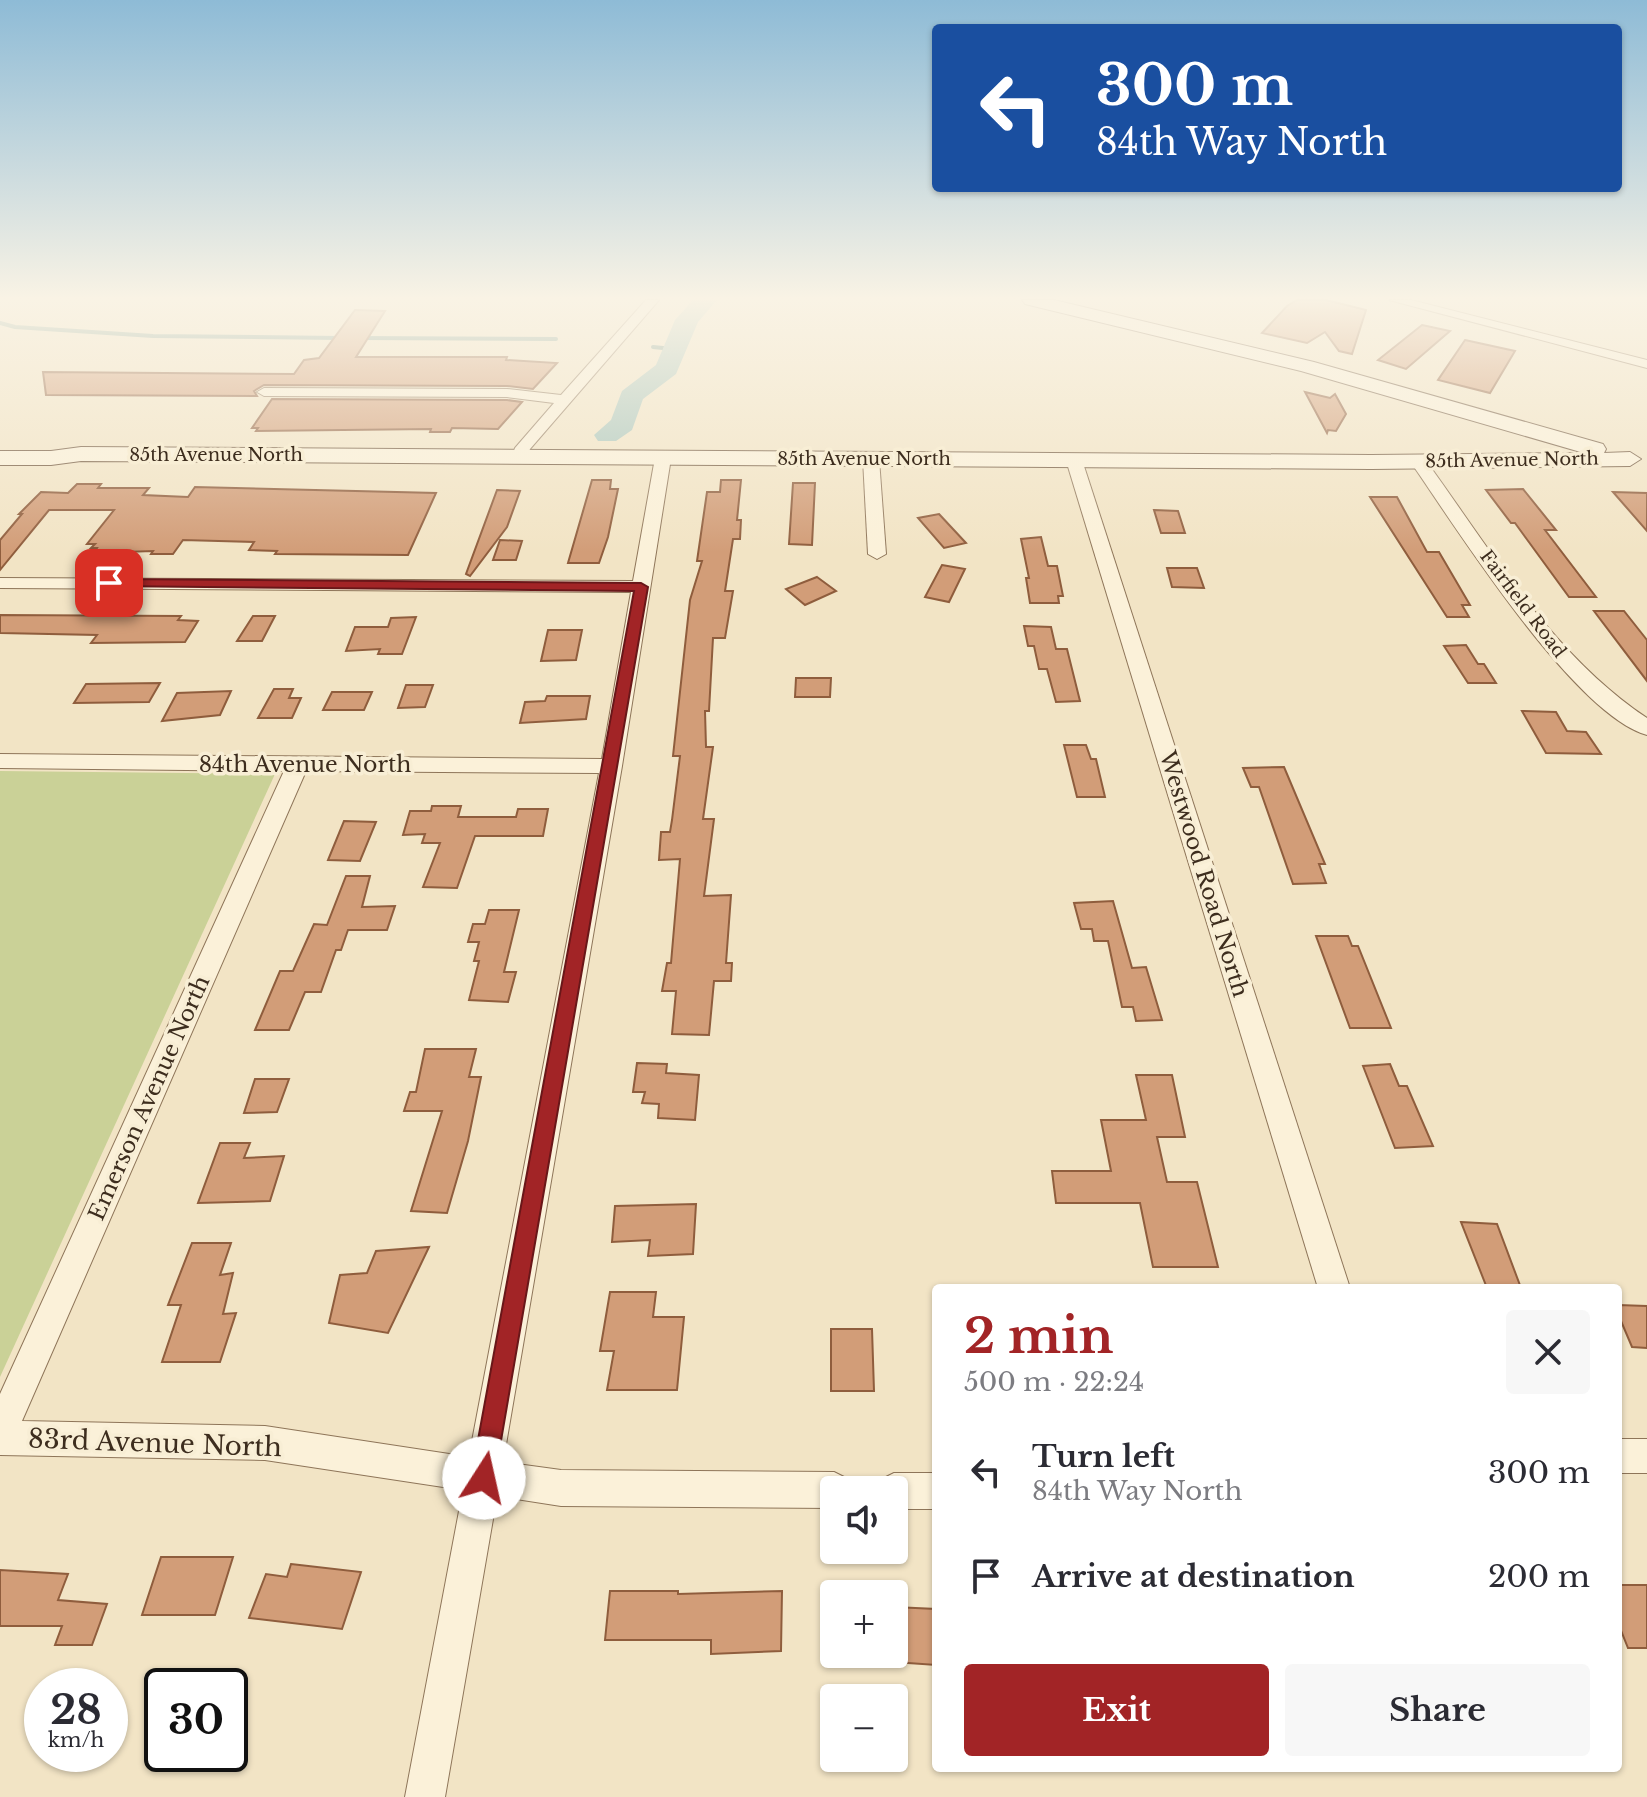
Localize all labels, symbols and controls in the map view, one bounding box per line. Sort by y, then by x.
text: 300 m [1096,51,1293,120]
icon: left [964,56,1068,160]
text: 84th Way North [1096,120,1387,165]
street label: 85th Avenue North [129,444,303,466]
street label: 85th Avenue North [1425,447,1599,473]
street label: 85th Avenue North [777,448,951,470]
street label: Fairfield Road [1475,546,1571,662]
pin [75,549,143,617]
icon: arrive [87,561,131,605]
street label: Westwood Road North [1153,747,1254,1000]
street label: 84th Avenue North [199,751,411,778]
street label: Emerson Avenue North [83,971,215,1225]
text: 2 min [964,1306,1113,1366]
button: close [1506,1310,1590,1394]
text: 500 m · 22:24 [964,1366,1144,1398]
street label: 83rd Avenue North [27,1423,283,1463]
position arrow [442,1436,526,1520]
text: Turn left [1032,1438,1175,1475]
icon: left [964,1450,1008,1494]
text: 300 m [1488,1454,1590,1491]
text: 84th Way North [1032,1475,1242,1507]
map controls [820,1476,908,1772]
button: sound [820,1476,908,1564]
icon: arrive [964,1554,1008,1598]
text: Arrive at destination [1032,1558,1355,1595]
text: 200 m [1488,1558,1590,1595]
button: + [820,1580,908,1668]
button: Exit [964,1664,1269,1756]
button: Share [1285,1664,1590,1756]
speed limit sign: 30 [144,1668,248,1772]
button: − [820,1684,908,1772]
text: 28 [50,1685,102,1735]
text: km/h [48,1728,104,1752]

